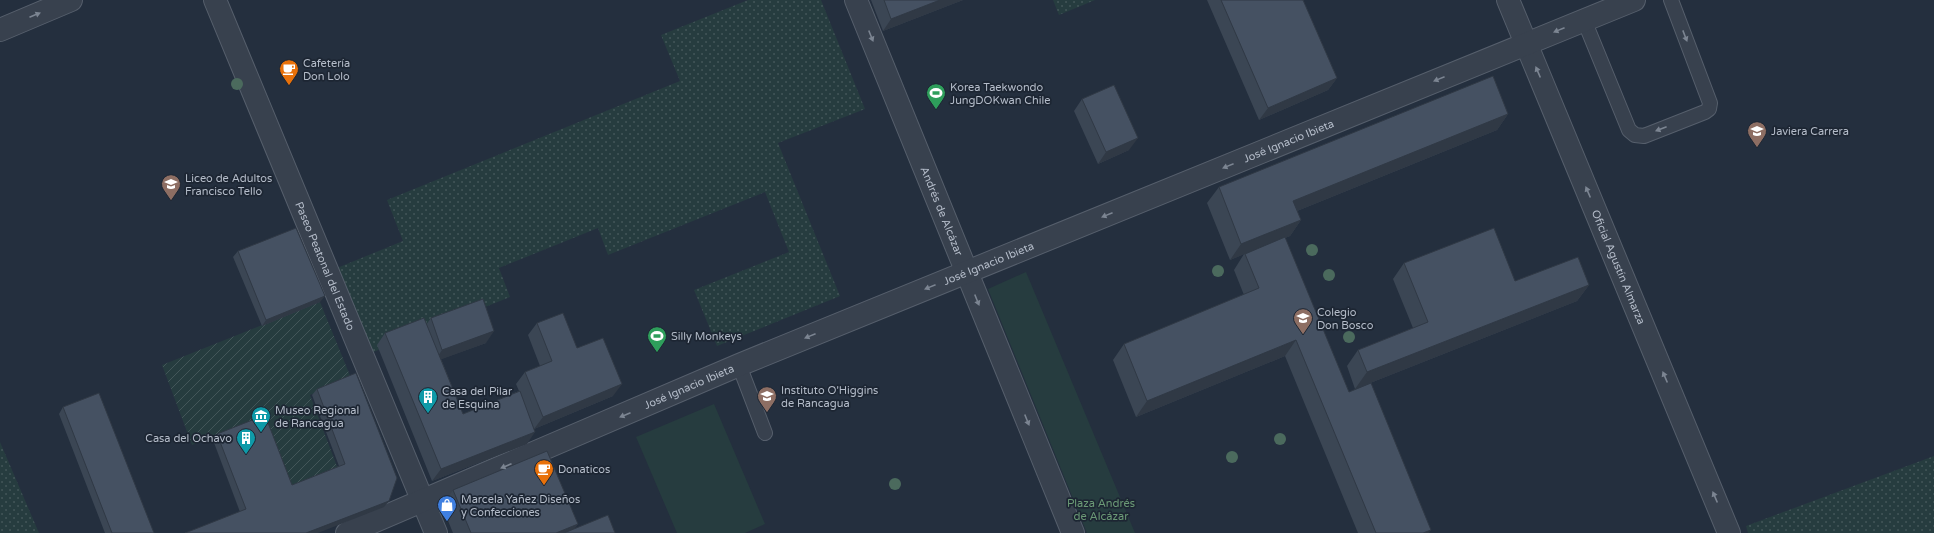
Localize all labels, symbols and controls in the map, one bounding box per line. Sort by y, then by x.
one-way arrow [30,12,41,18]
one-way arrow [1553,27,1564,33]
one-way arrow [869,31,875,43]
one-way arrow [1682,31,1688,43]
place label: Cafetería Don Lolo [303,57,350,83]
cafe icon: Cafetería Don Lolo [278,58,300,86]
one-way arrow [1535,67,1541,78]
one-way arrow [1433,76,1444,82]
place label: Korea Taekwondo JungDOKwan Chile [950,81,1050,107]
sports icon: Korea Taekwondo JungDOKwan Chile [925,82,947,110]
street label: José Ignacio Ibieta [1242,117,1336,166]
school or university icon: Javiera Carrera [1746,120,1768,148]
place label: Javiera Carrera [1771,125,1849,138]
one-way arrow [1654,127,1666,133]
one-way arrow [1221,163,1233,169]
street label: Andrés de Alcázar [918,165,966,259]
place label: Liceo de Adultos Francisco Tello [185,172,272,198]
school or university icon: Liceo de Adultos Francisco Tello [160,173,182,201]
one-way arrow [1585,187,1591,198]
street label: Paseo Peatonal del Estado [292,200,357,333]
street label: Oficial Agustín Almarza [1589,208,1648,326]
one-way arrow [1101,212,1113,218]
street label: José Ignacio Ibieta [942,239,1036,288]
one-way arrow [923,285,935,291]
one-way arrow [974,294,980,305]
place label: Colegio Don Bosco [1317,306,1374,332]
school or university icon: Colegio Don Bosco [1292,307,1314,335]
sports icon: Silly Monkeys [646,325,668,353]
place label: Silly Monkeys [671,330,742,343]
one-way arrow [803,334,815,340]
street label: José Ignacio Ibieta [642,362,736,412]
one-way arrow [1661,370,1667,382]
place label: Instituto O'Higgins de Rancagua [781,384,878,410]
place label: Casa del Pilar de Esquina [442,385,513,411]
school or university icon: Instituto O'Higgins de Rancagua [756,385,778,413]
building icon: Casa del Pilar de Esquina [417,386,439,414]
place label: Museo Regional de Rancagua [275,404,359,430]
museum icon: Museo Regional de Rancagua [250,405,272,433]
one-way arrow [619,412,631,418]
one-way arrow [1024,414,1030,426]
building icon: Casa del Ochavo [235,427,257,455]
place label: Casa del Ochavo [145,432,232,445]
cafe icon: Donaticos [533,458,555,486]
one-way arrow [501,463,512,469]
place label: Donaticos [558,463,610,476]
one-way arrow [1711,491,1718,503]
place label: Marcela Yañez Diseños y Confecciones [461,493,580,519]
shop icon: Marcela Yañez Diseños y Confecciones [436,494,458,522]
park label: Plaza Andrés de Alcázar [1067,497,1135,523]

